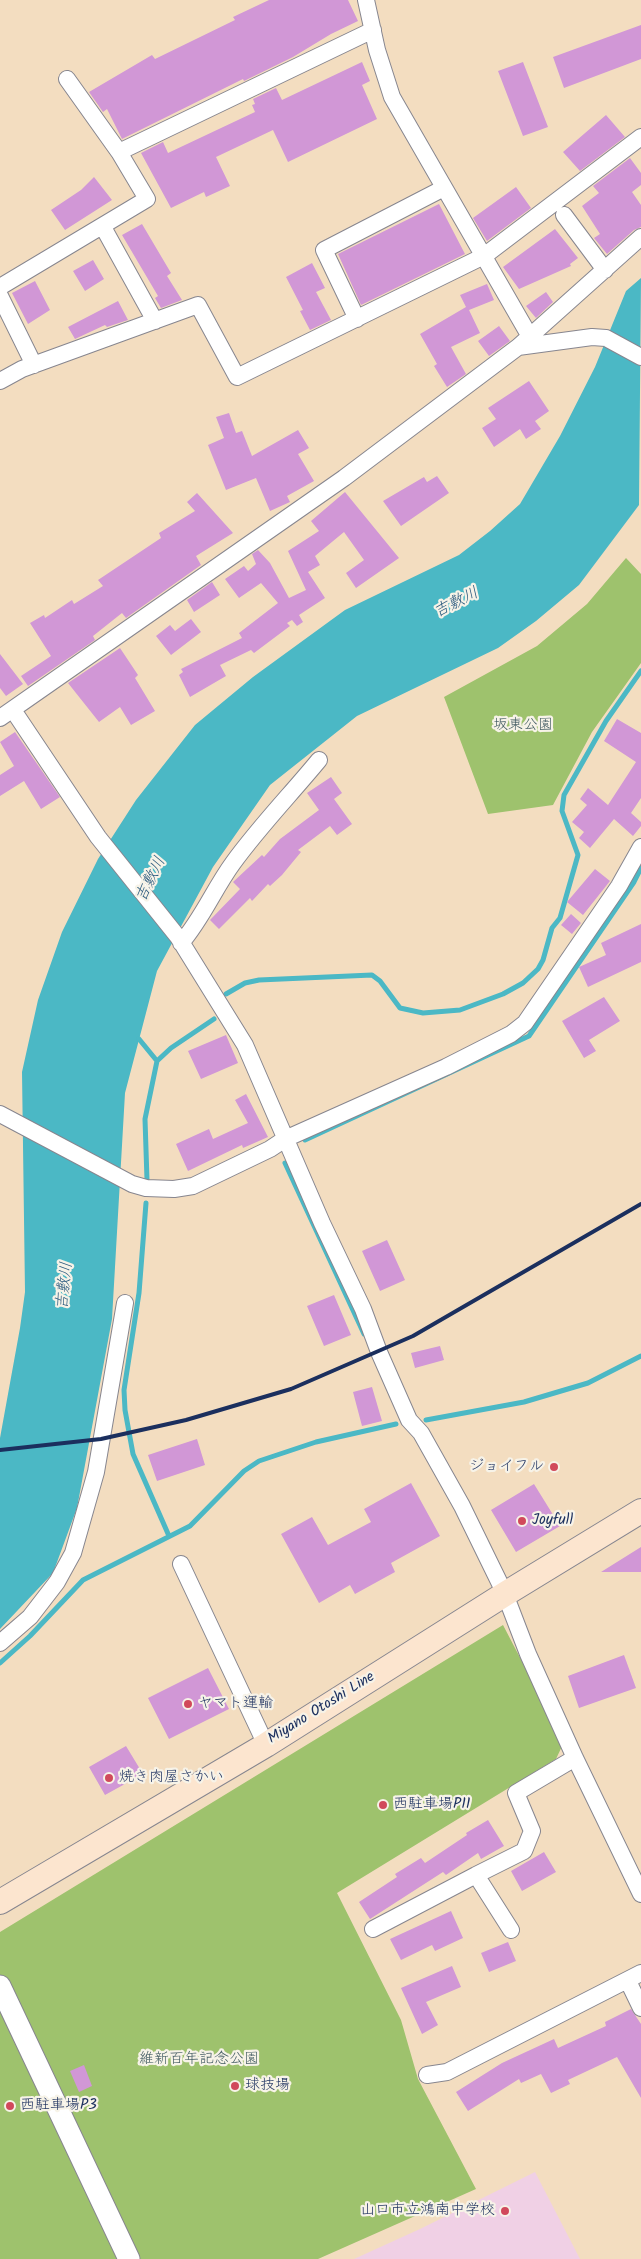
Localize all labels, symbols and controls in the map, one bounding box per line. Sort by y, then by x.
water label: 吉敷川 [431,585,483,623]
park label: 坂東公園 [493,717,553,735]
water label: 吉敷川 [133,854,171,906]
water label: 吉敷川 [54,1261,78,1311]
place label: ジョイフル [469,1458,544,1476]
marker: ジョイフル [548,1461,560,1473]
place label: Joyfull [532,1512,573,1530]
marker: Joyfull [516,1515,528,1527]
street label: Miyano Otoshi Line [265,1669,379,1749]
place label: ヤマト運輸 [198,1695,273,1713]
marker: ヤマト運輸 [182,1698,194,1710]
place label: 焼き肉屋さかい [119,1769,224,1787]
marker: 焼き肉屋さかい [103,1772,115,1784]
place label: 西駐車場P11 [393,1796,471,1814]
marker: 西駐車場P11 [377,1799,389,1811]
park label: 維新百年記念公園 [139,2051,259,2069]
place label: 球技場 [245,2077,290,2095]
marker: 球技場 [229,2080,241,2092]
place label: 西駐車場P3 [20,2097,97,2115]
marker: 西駐車場P3 [4,2100,16,2112]
place label: 山口市立鴻南中学校 [360,2202,495,2220]
marker: 山口市立鴻南中学校 [499,2205,511,2217]

